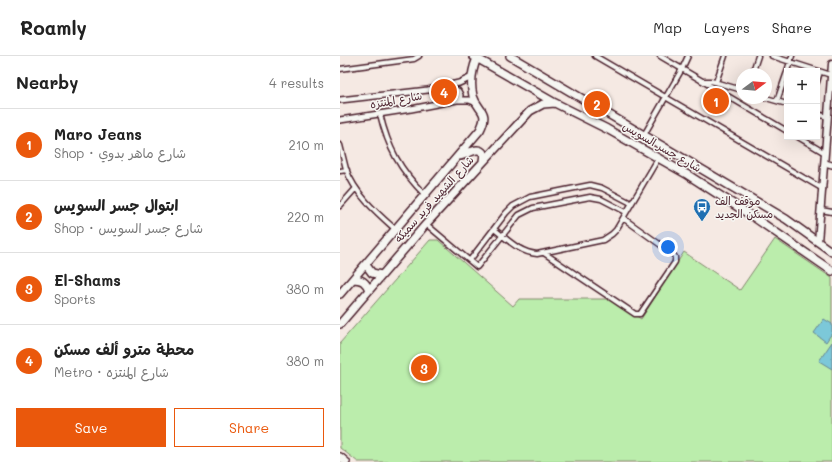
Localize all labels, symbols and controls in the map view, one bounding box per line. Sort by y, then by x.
text: Roamly [20,15,87,40]
text: Map [653,18,682,37]
text: Layers [704,18,750,37]
text: Share [772,18,812,37]
north arrow [736,68,772,104]
map controls [784,68,820,140]
button: + [784,68,820,104]
text: Nearby [16,71,78,93]
text: 4 results [269,74,324,91]
pin: 4 [431,77,457,107]
pin: 1 [703,86,729,116]
street label: شارع المنتزه [369,88,424,113]
pin: 2 [584,89,610,119]
button: − [784,104,820,140]
street label: شارع جسر السويس [619,118,704,177]
text: Maro Jeans [54,124,142,144]
text: 1 [26,136,32,153]
text: 210 m [288,136,324,153]
text: Shop · شارع ماهر بدوي [54,144,186,161]
street label: شارع الشهيد فريد سميكه [391,152,478,247]
place label: موقف الف مسكن الجديد [715,193,773,221]
text: ابتوال جسر السويس [54,195,178,215]
bus stop icon: موقف الف مسكن الجديد [692,197,712,222]
text: 2 [25,208,33,225]
text: 220 m [287,208,324,225]
text: Shop · شارع جسر السويس [54,219,203,236]
your location [658,237,678,257]
text: El-Shams [54,270,121,290]
text: 3 [25,280,33,297]
text: 380 m [286,280,324,297]
text: Sports [54,290,96,307]
text: محطة مترو ألف مسكن [54,339,194,359]
text: 4 [25,352,33,369]
text: 380 m [286,352,324,369]
pin: 3 [411,353,437,383]
text: Metro · شارع المنتزه [54,363,169,380]
button: Save [16,408,166,447]
button: Share [174,408,324,447]

